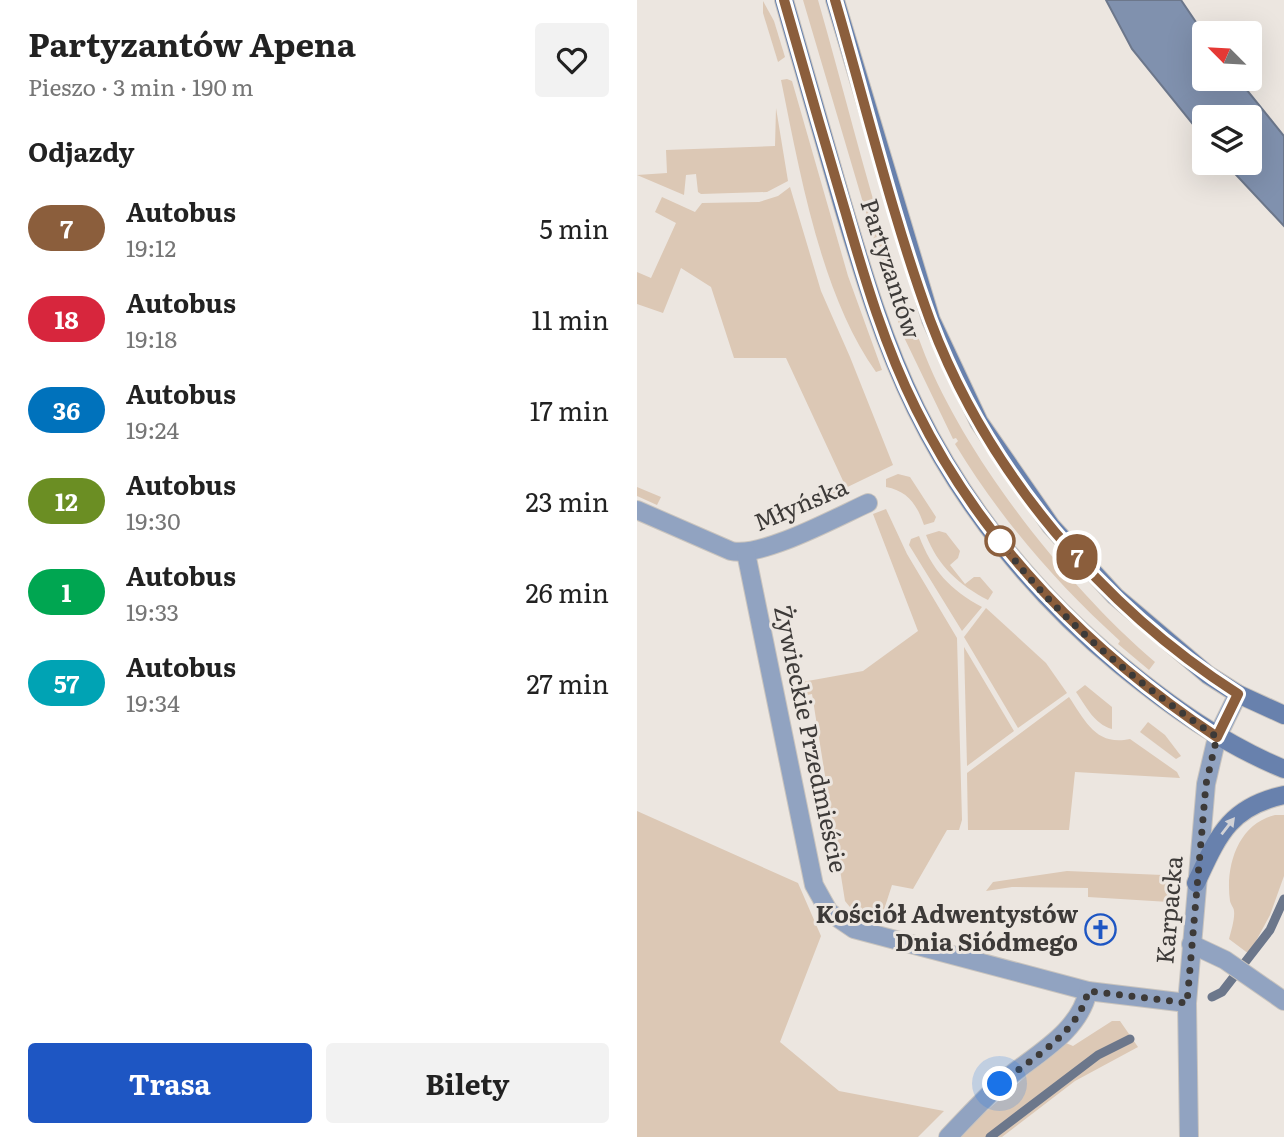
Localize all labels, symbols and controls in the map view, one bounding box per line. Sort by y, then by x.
text: Partyzantów Apena [28,18,356,67]
north arrow [1192,21,1262,91]
map controls [1192,21,1262,175]
button: heart [535,23,609,97]
text: Pieszo · 3 min · 190 m [28,69,254,103]
button: layers [1192,105,1262,175]
text: Odjazdy [28,131,134,170]
text: Autobus [126,191,236,230]
street label: Partyzantów [853,194,932,343]
text: 5 min [540,208,609,247]
text: 7 [60,210,73,245]
text: 19:12 [126,230,176,264]
text: Autobus [126,282,236,321]
text: 11 min [532,299,609,338]
text: 18 [54,301,79,336]
text: 19:18 [126,321,177,355]
text: Autobus [126,373,236,412]
text: 17 min [530,390,609,429]
text: 36 [53,392,80,427]
text: 19:24 [126,412,179,446]
text: Autobus [126,464,236,503]
street label: Młyńska [747,467,853,538]
text: 23 min [525,481,609,520]
text: 12 [55,483,78,518]
text: 19:30 [126,503,181,537]
unlabelled marker [985,526,1015,556]
line badge: 7 [1054,534,1100,580]
text: 7 [1070,539,1084,574]
text: Autobus [126,555,236,594]
text: 26 min [526,572,609,611]
text: 1 [62,574,71,609]
text: 19:33 [126,594,179,628]
street label: Żywieckie Przedmieście [767,602,858,875]
text: Autobus [126,646,236,685]
text: 27 min [527,663,609,702]
text: 57 [54,665,79,700]
text: 19:34 [126,685,180,719]
one-way arrow [1220,817,1235,835]
street label: Karpacka [1145,854,1190,965]
place label: Kościół Adwentystów Dnia Siódmego [816,895,1078,958]
church icon: Kościół Adwentystów Dnia Siódmego [1084,912,1118,946]
button: Trasa [28,1043,312,1123]
button: Bilety [326,1043,609,1123]
your location [982,1066,1017,1101]

